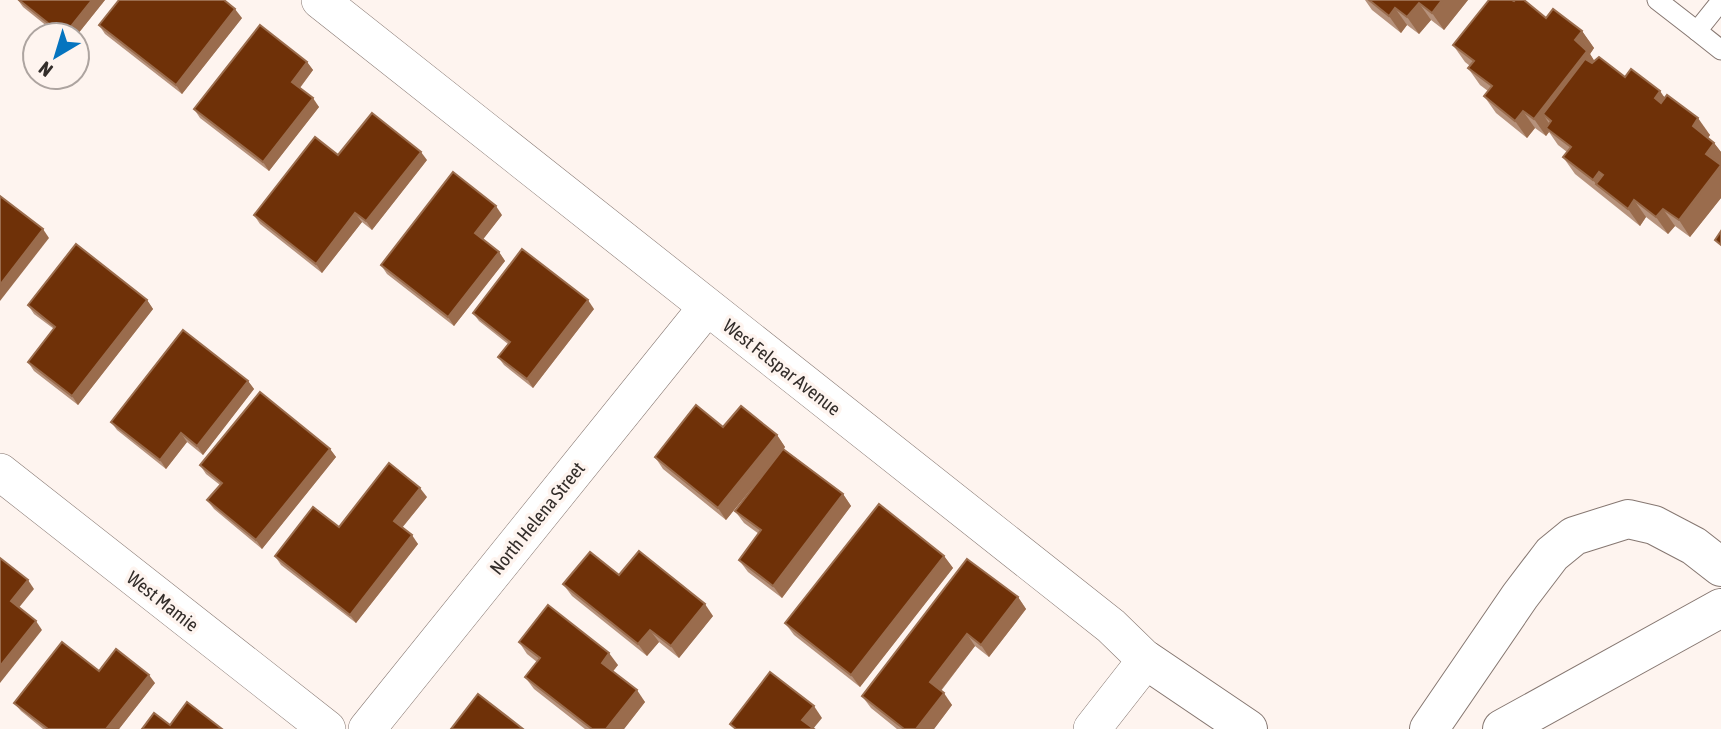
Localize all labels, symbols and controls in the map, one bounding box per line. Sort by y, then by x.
north arrow [21,21,91,91]
text: N [34,57,57,82]
street label: West Felspar Avenue [719,314,845,420]
street label: North Helena Street [485,457,589,579]
street label: West Mamie [123,566,203,636]

